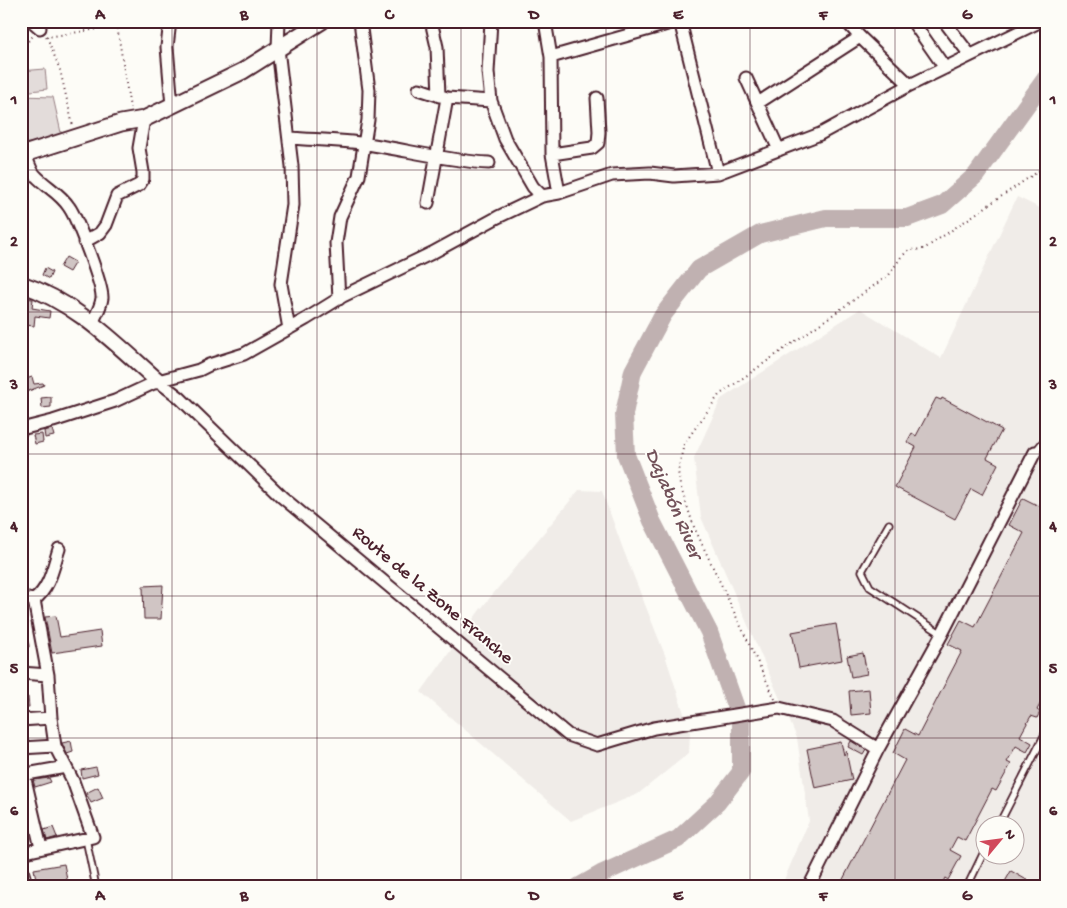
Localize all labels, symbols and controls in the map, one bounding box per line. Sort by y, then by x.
text: A [94,7,106,26]
text: B [239,7,249,26]
text: C [384,7,395,26]
text: D [527,7,540,26]
text: E [673,7,684,26]
text: F [818,7,829,26]
text: G [962,7,973,26]
text: 1 [10,92,17,111]
text: 1 [1049,92,1056,111]
text: 2 [10,234,18,253]
text: 2 [1049,234,1057,253]
text: 3 [9,377,18,396]
text: 3 [1048,377,1057,396]
water label: Dajabón River [639,446,707,566]
text: 4 [9,519,18,538]
text: 4 [1048,519,1057,538]
street label: Route de la Zone Franche [347,522,517,670]
text: 5 [10,661,19,680]
text: 5 [1049,661,1058,680]
text: 6 [10,803,19,822]
text: 6 [1049,803,1058,822]
north arrow [974,816,1024,866]
text: N [1000,827,1019,843]
text: A [94,888,106,907]
text: B [239,888,249,907]
text: C [384,888,395,907]
text: D [527,888,540,907]
text: E [673,888,684,907]
text: F [818,888,829,907]
text: G [962,888,973,907]

